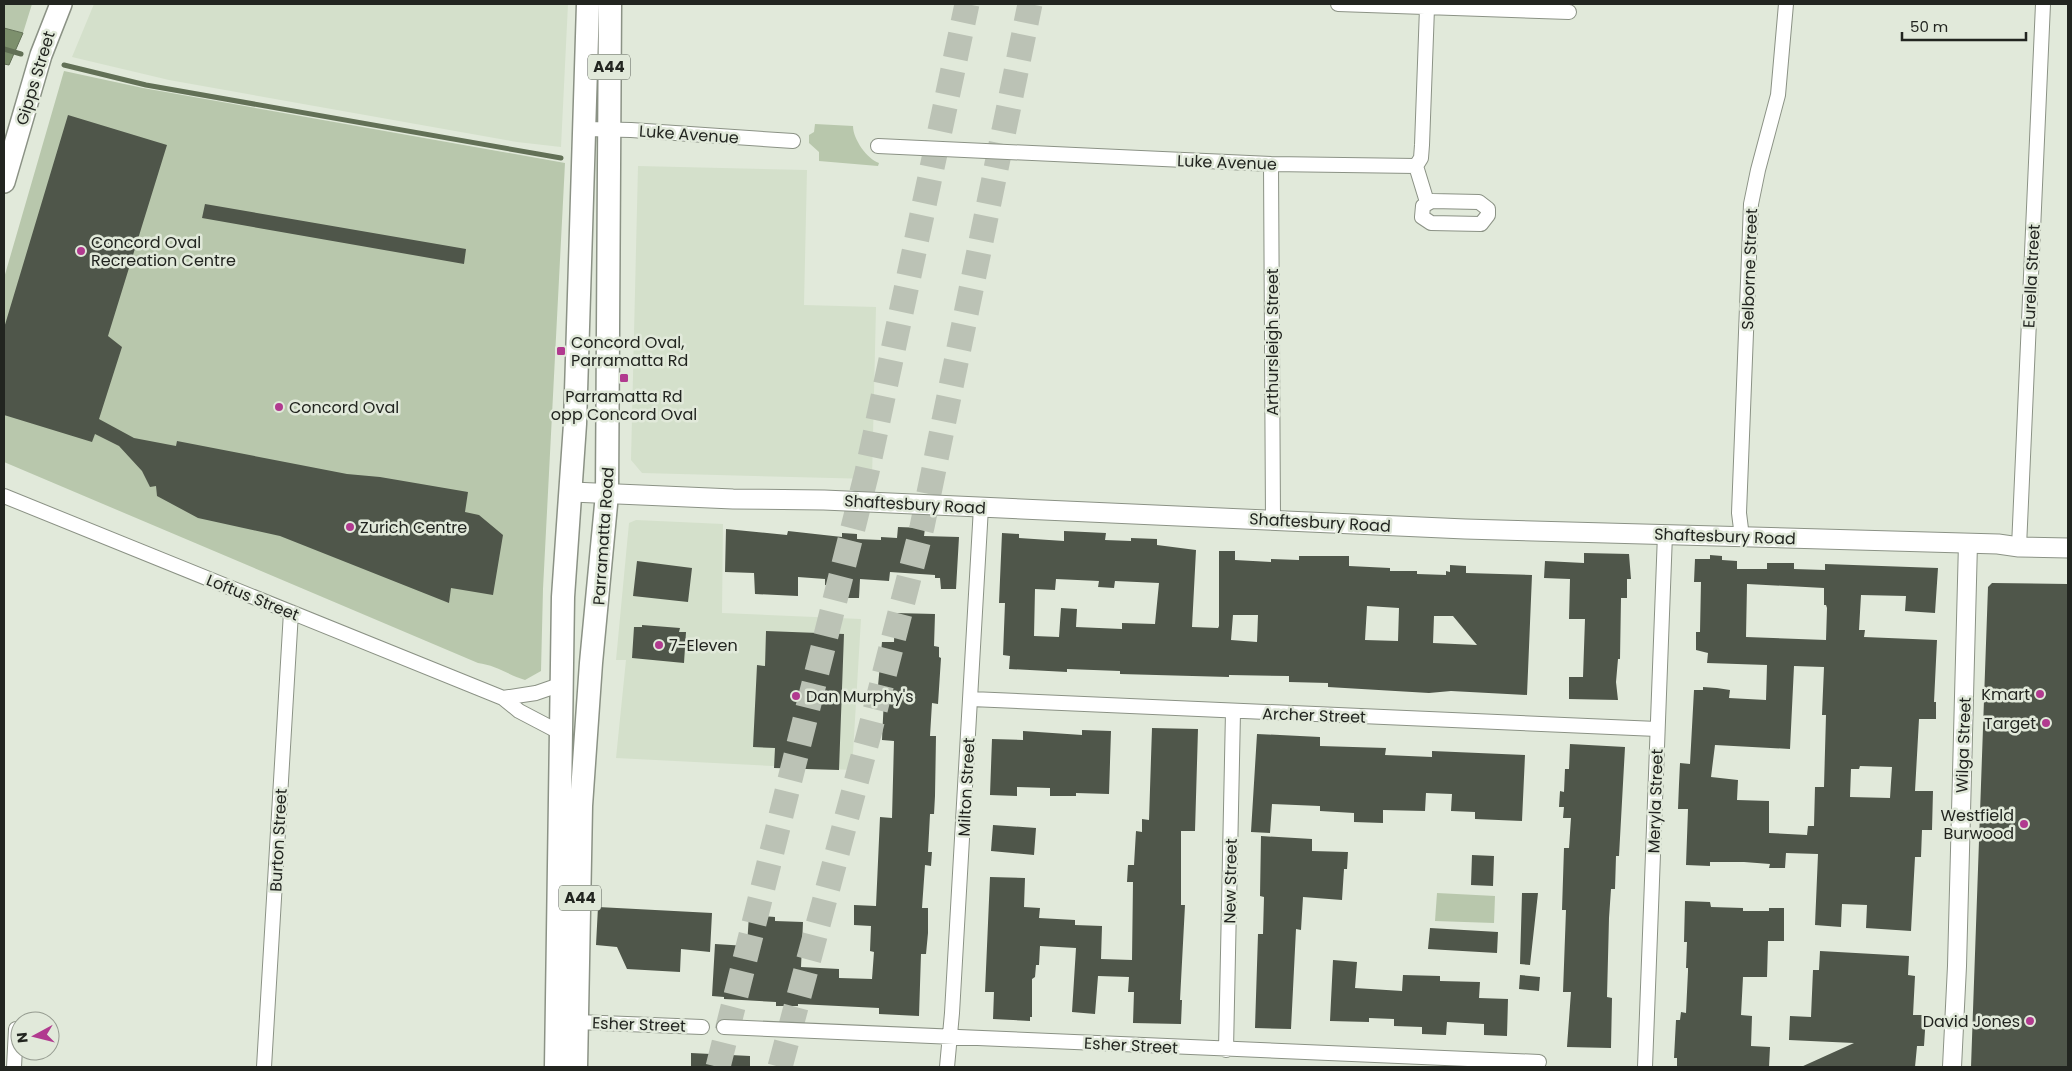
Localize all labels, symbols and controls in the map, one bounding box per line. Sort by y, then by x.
scale bar [1902,10,2026,42]
text: 50 m [1910,16,1948,37]
street label: Gipps Street [10,28,61,128]
road number: A44 [588,54,630,80]
street label: Luke Avenue [638,120,740,149]
street label: Luke Avenue [1177,149,1277,176]
street label: Selborne Street [1736,208,1763,330]
street label: Eurella Street [2017,223,2046,329]
place label: Concord Oval Recreation Centre [91,231,236,272]
marker: Concord Oval Recreation Centre [75,245,87,257]
street label: Arthursleigh Street [1261,268,1284,416]
place label: Concord Oval, Parramatta Rd [571,331,688,372]
marker: Concord Oval, Parramatta Rd [555,345,567,357]
marker: Parramatta Rd opp Concord Oval [618,372,630,384]
place label: Parramatta Rd opp Concord Oval [551,385,697,426]
place label: Concord Oval [289,396,399,419]
marker: Concord Oval [273,401,285,413]
street label: Parramatta Road [587,466,620,606]
street label: Shaftesbury Road [844,489,986,520]
street label: Shaftesbury Road [1249,507,1391,538]
place label: Zurich Centre [360,516,467,539]
marker: Zurich Centre [344,521,356,533]
street label: Shaftesbury Road [1654,523,1796,550]
street label: Loftus Street [203,568,303,627]
place label: 7-Eleven [669,634,738,657]
marker: 7-Eleven [653,639,665,651]
place label: Kmart [1981,683,2030,706]
place label: Dan Murphy's [806,685,914,708]
marker: Kmart [2034,688,2046,700]
marker: Dan Murphy's [790,690,802,702]
street label: Wilga Street [1950,696,1977,794]
street label: Archer Street [1262,702,1366,729]
place label: Target [1984,712,2036,735]
marker: Target [2040,717,2052,729]
street label: Milton Street [952,737,981,837]
street label: Meryla Street [1642,748,1669,854]
street label: Burton Street [264,788,293,892]
place label: Westfield Burwood [1940,804,2014,845]
marker: Westfield Burwood [2018,818,2030,830]
street label: New Street [1218,838,1243,924]
road number: A44 [559,886,601,910]
place label: David Jones [1923,1010,2020,1033]
north arrow [10,1011,60,1061]
street label: Esher Street [592,1011,686,1038]
marker: David Jones [2024,1015,2036,1027]
text: N [12,1031,33,1044]
street label: Esher Street [1084,1032,1179,1059]

